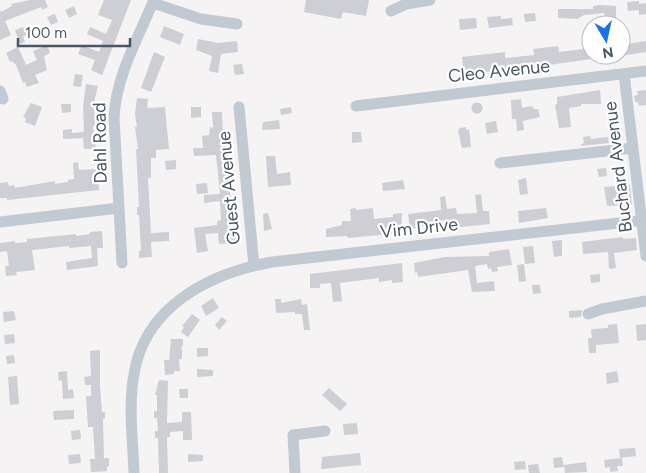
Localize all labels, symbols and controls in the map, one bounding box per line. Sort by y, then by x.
scale bar [18,15,130,47]
north arrow [581,15,631,65]
text: 100 m [25,24,67,42]
text: N [601,43,615,62]
street label: Cleo Avenue [447,55,551,87]
street label: Buchard Avenue [599,100,637,234]
street label: Dahl Road [88,102,112,184]
street label: Guest Avenue [213,130,245,246]
street label: Vim Drive [379,213,459,243]

